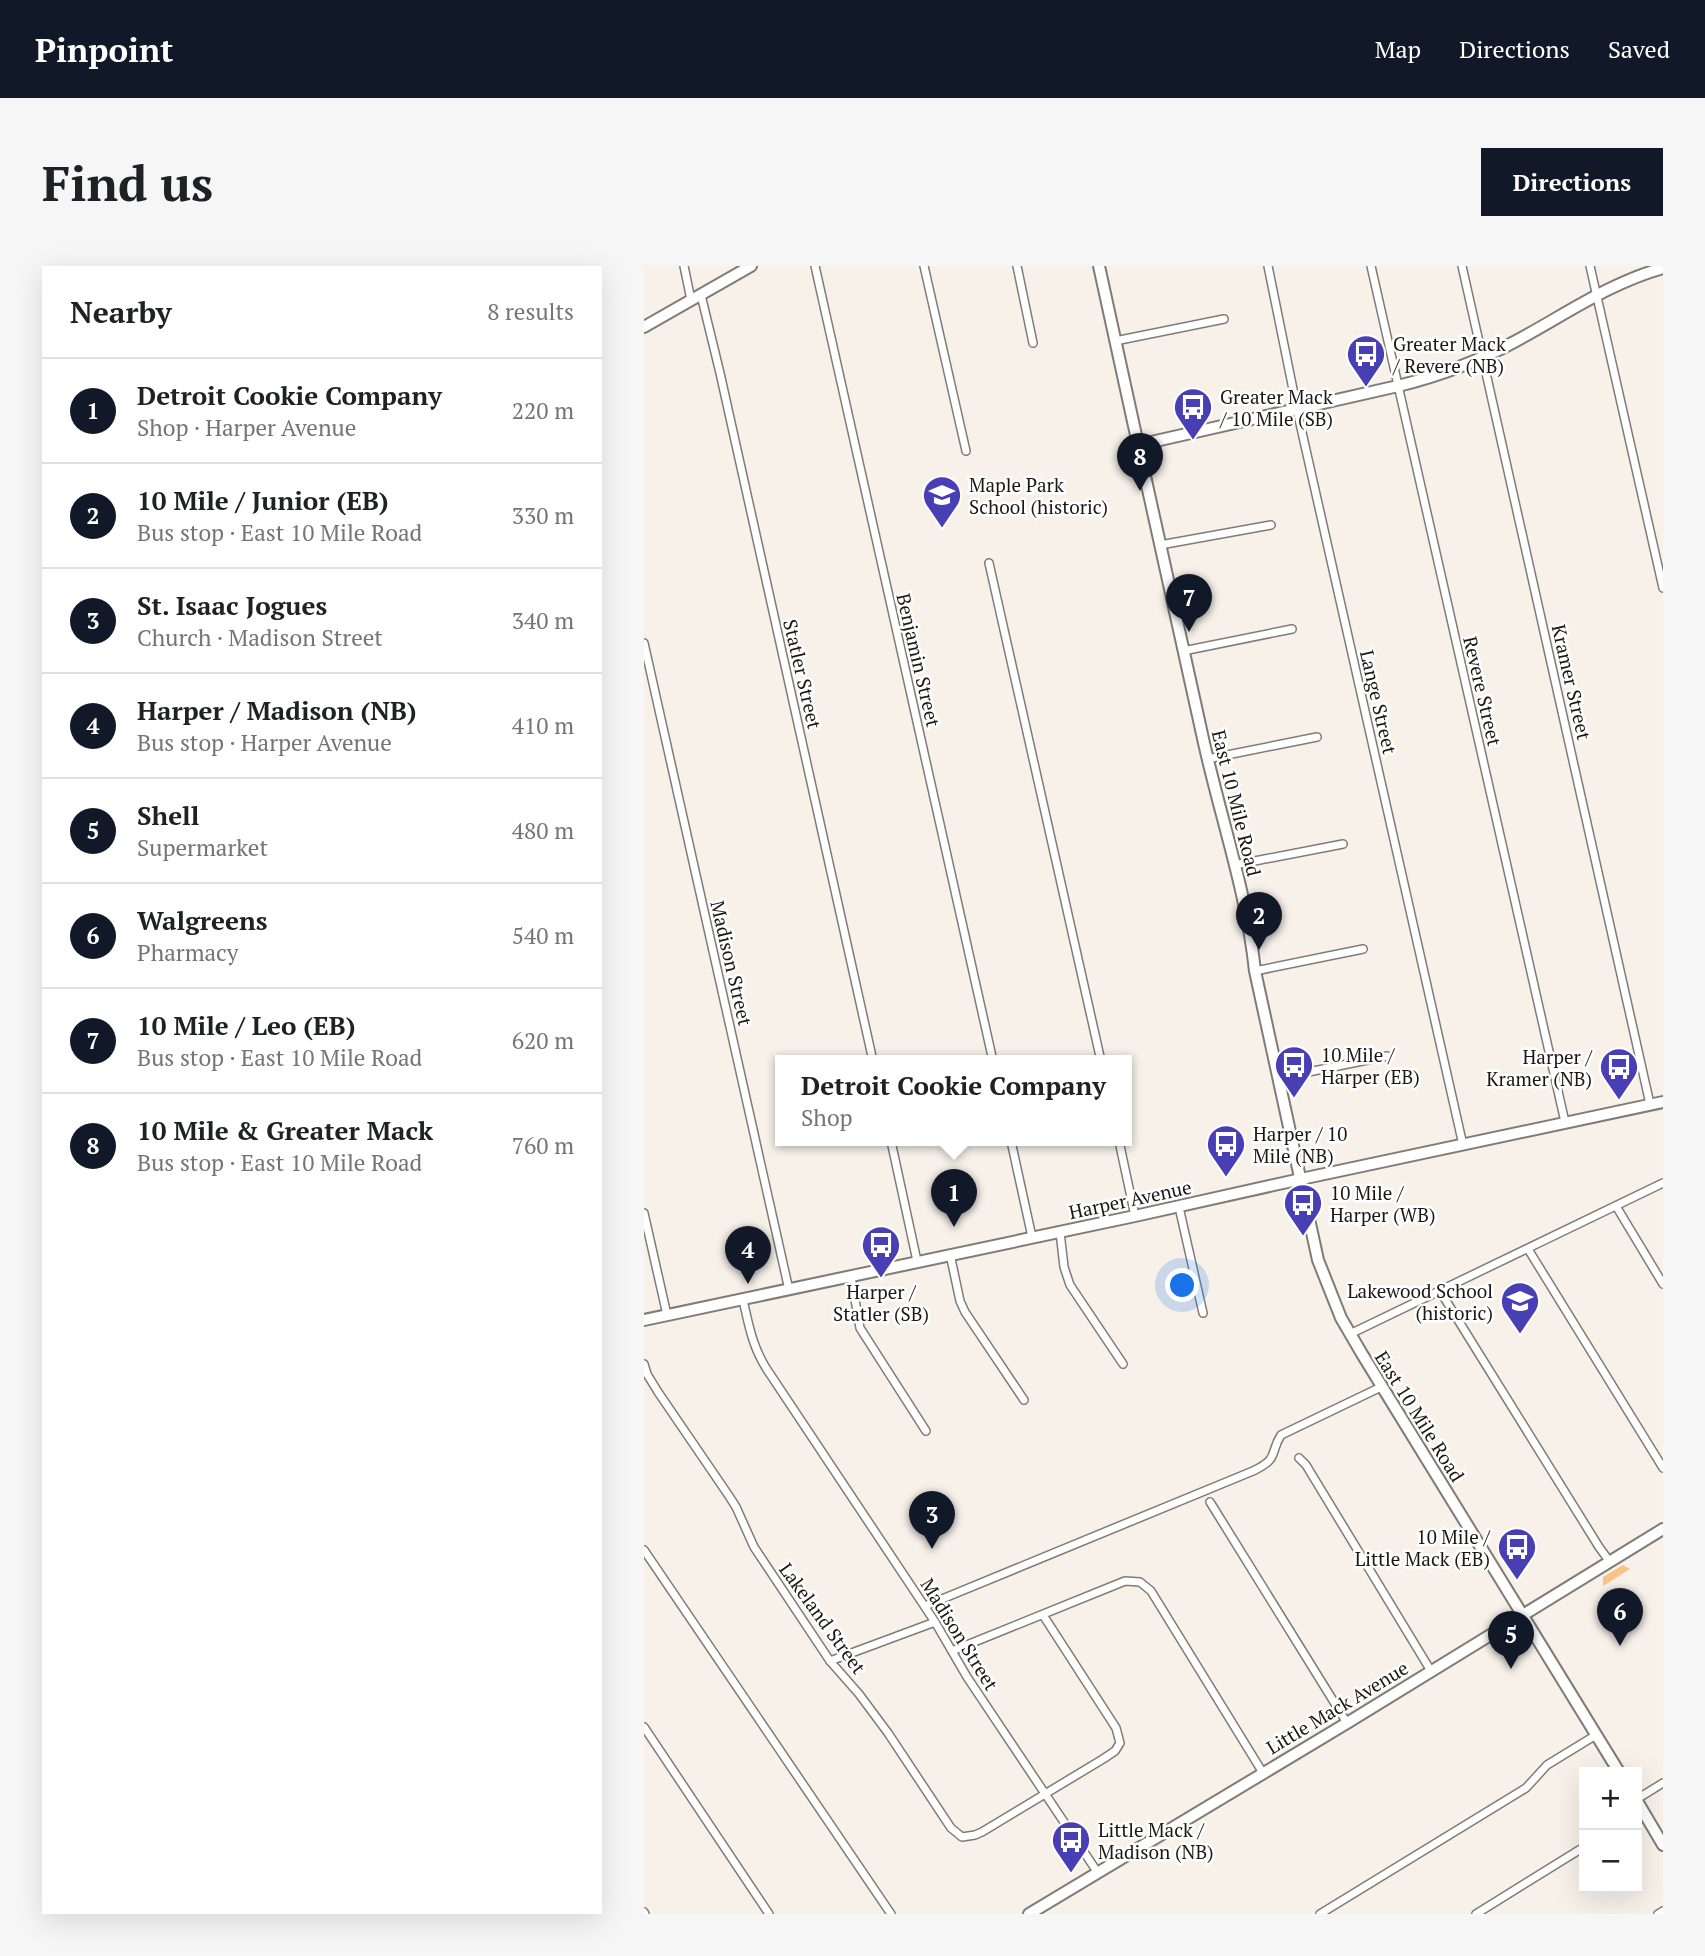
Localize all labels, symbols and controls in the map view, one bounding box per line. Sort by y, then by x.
text: Pinpoint [35,28,173,71]
text: Map [1375,33,1421,65]
text: Directions [1459,33,1570,65]
text: Saved [1608,33,1670,65]
button: Directions [1481,148,1663,216]
text: Find us [42,150,213,215]
text: Nearby [70,292,172,332]
text: 8 results [487,296,574,327]
place label: Greater Mack / Revere (NB) [1392,331,1506,378]
bus stop icon: Greater Mack / Revere (NB) [1345,333,1387,388]
text: Detroit Cookie Company [137,378,442,412]
place label: Greater Mack / 10 Mile (SB) [1219,384,1333,431]
bus stop icon: Greater Mack / 10 Mile (SB) [1172,386,1214,441]
text: 1 [87,395,100,426]
text: 220 m [512,395,574,426]
text: Shop · Harper Avenue [137,412,356,443]
pin: 8 [1117,433,1163,491]
place label: Maple Park School (historic) [969,472,1108,519]
school or university icon: Maple Park School (historic) [921,474,963,529]
text: 10 Mile / Junior (EB) [137,483,389,517]
text: 2 [87,500,100,531]
text: 330 m [512,500,574,531]
text: Bus stop · East 10 Mile Road [137,517,422,548]
pin: 7 [1166,574,1212,632]
text: St. Isaac Jogues [137,588,327,622]
street label: Benjamin Street [891,591,947,729]
text: 3 [87,605,100,636]
text: 340 m [512,605,574,636]
street label: Statler Street [778,617,828,731]
text: Church · Madison Street [137,622,383,653]
street label: Kramer Street [1547,622,1597,742]
street label: Revere Street [1458,634,1508,748]
street label: Lange Street [1355,647,1403,757]
text: Harper / Madison (NB) [137,693,417,727]
text: 4 [87,710,100,741]
text: 410 m [512,710,574,741]
text: Bus stop · Harper Avenue [137,727,392,758]
street label: East 10 Mile Road [1207,727,1267,879]
text: Shell [137,798,199,832]
text: 5 [87,815,100,846]
text: 480 m [512,815,574,846]
text: Supermarket [137,832,268,863]
pin: 2 [1236,892,1282,950]
street label: Madison Street [705,898,759,1028]
text: Walgreens [137,903,267,937]
text: 6 [87,920,100,951]
text: 540 m [512,920,574,951]
text: Pharmacy [137,937,238,968]
text: 10 Mile / Leo (EB) [137,1008,355,1042]
text: 7 [87,1025,100,1056]
text: 620 m [512,1025,574,1056]
text: Bus stop · East 10 Mile Road [137,1042,422,1073]
place label: 10 Mile / Harper (EB) [1321,1042,1420,1089]
bus stop icon: 10 Mile / Harper (EB) [1273,1044,1315,1099]
place label: Harper / Kramer (NB) [1486,1044,1593,1091]
bus stop icon: Harper / Kramer (NB) [1598,1046,1640,1101]
popup [775,1055,1132,1146]
text: Detroit Cookie Company [801,1068,1106,1102]
text: Shop [801,1102,853,1133]
text: 10 Mile & Greater Mack [137,1113,433,1147]
place label: Harper / 10 Mile (NB) [1253,1121,1347,1168]
bus stop icon: Harper / 10 Mile (NB) [1205,1123,1247,1178]
text: 8 [87,1130,100,1161]
text: 760 m [512,1130,574,1161]
text: Bus stop · East 10 Mile Road [137,1147,422,1178]
pin: 1 [931,1169,977,1227]
street label: Harper Avenue [1066,1174,1194,1224]
place label: 10 Mile / Harper (WB) [1330,1180,1435,1227]
bus stop icon: 10 Mile / Harper (WB) [1282,1182,1324,1237]
bus stop icon: Harper / Statler (SB) [860,1224,902,1279]
pin: 4 [725,1226,771,1284]
your location [1165,1268,1199,1302]
place label: Lakewood School (historic) [1347,1278,1493,1325]
place label: Harper / Statler (SB) [833,1279,929,1326]
school or university icon: Lakewood School (historic) [1499,1280,1541,1335]
street label: East 10 Mile Road [1370,1346,1471,1487]
pin: 3 [909,1491,955,1549]
place label: 10 Mile / Little Mack (EB) [1355,1524,1491,1571]
bus stop icon: 10 Mile / Little Mack (EB) [1496,1526,1538,1581]
street label: Lakeland Street [774,1557,872,1679]
street label: Madison Street [916,1573,1004,1695]
pin: 6 [1597,1588,1643,1646]
pin: 5 [1488,1611,1534,1669]
street label: Little Mack Avenue [1261,1655,1413,1759]
map controls [1579,1767,1642,1893]
button: + [1579,1767,1642,1830]
place label: Little Mack / Madison (NB) [1098,1817,1214,1864]
bus stop icon: Little Mack / Madison (NB) [1050,1819,1092,1874]
button: − [1579,1830,1642,1893]

